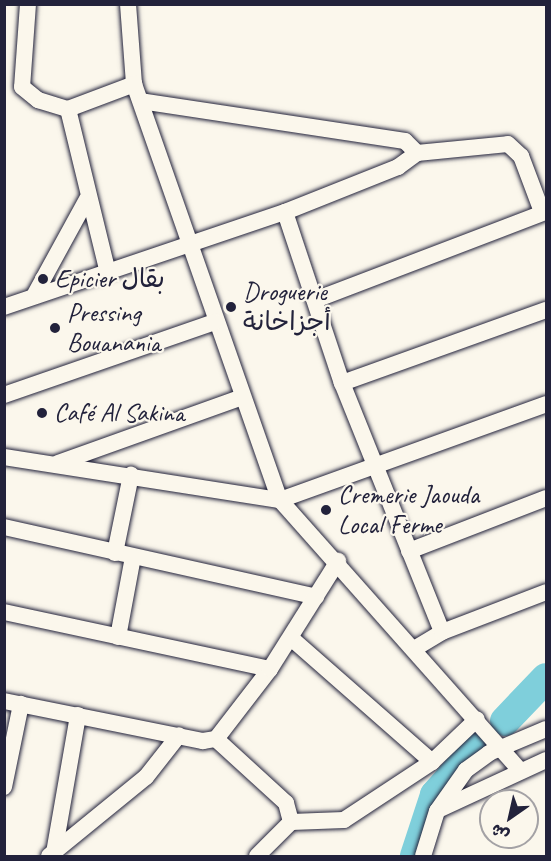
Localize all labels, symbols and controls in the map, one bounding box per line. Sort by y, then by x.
place label: Epicier بقال [55,263,165,295]
marker: Epicier بقال [36,272,50,286]
place label: Droguerie أجزاخانة [243,276,331,338]
place label: Pressing Bouanania [67,297,160,358]
marker: Droguerie أجزاخانة [224,300,238,314]
marker: Pressing Bouanania [48,321,62,335]
place label: Café Al Sakina [54,397,184,429]
marker: Café Al Sakina [35,406,49,420]
place label: Cremerie Jaouda Local Ferme [338,479,481,540]
marker: Cremerie Jaouda Local Ferme [319,503,333,517]
north arrow [479,789,539,849]
text: ش [487,819,513,845]

